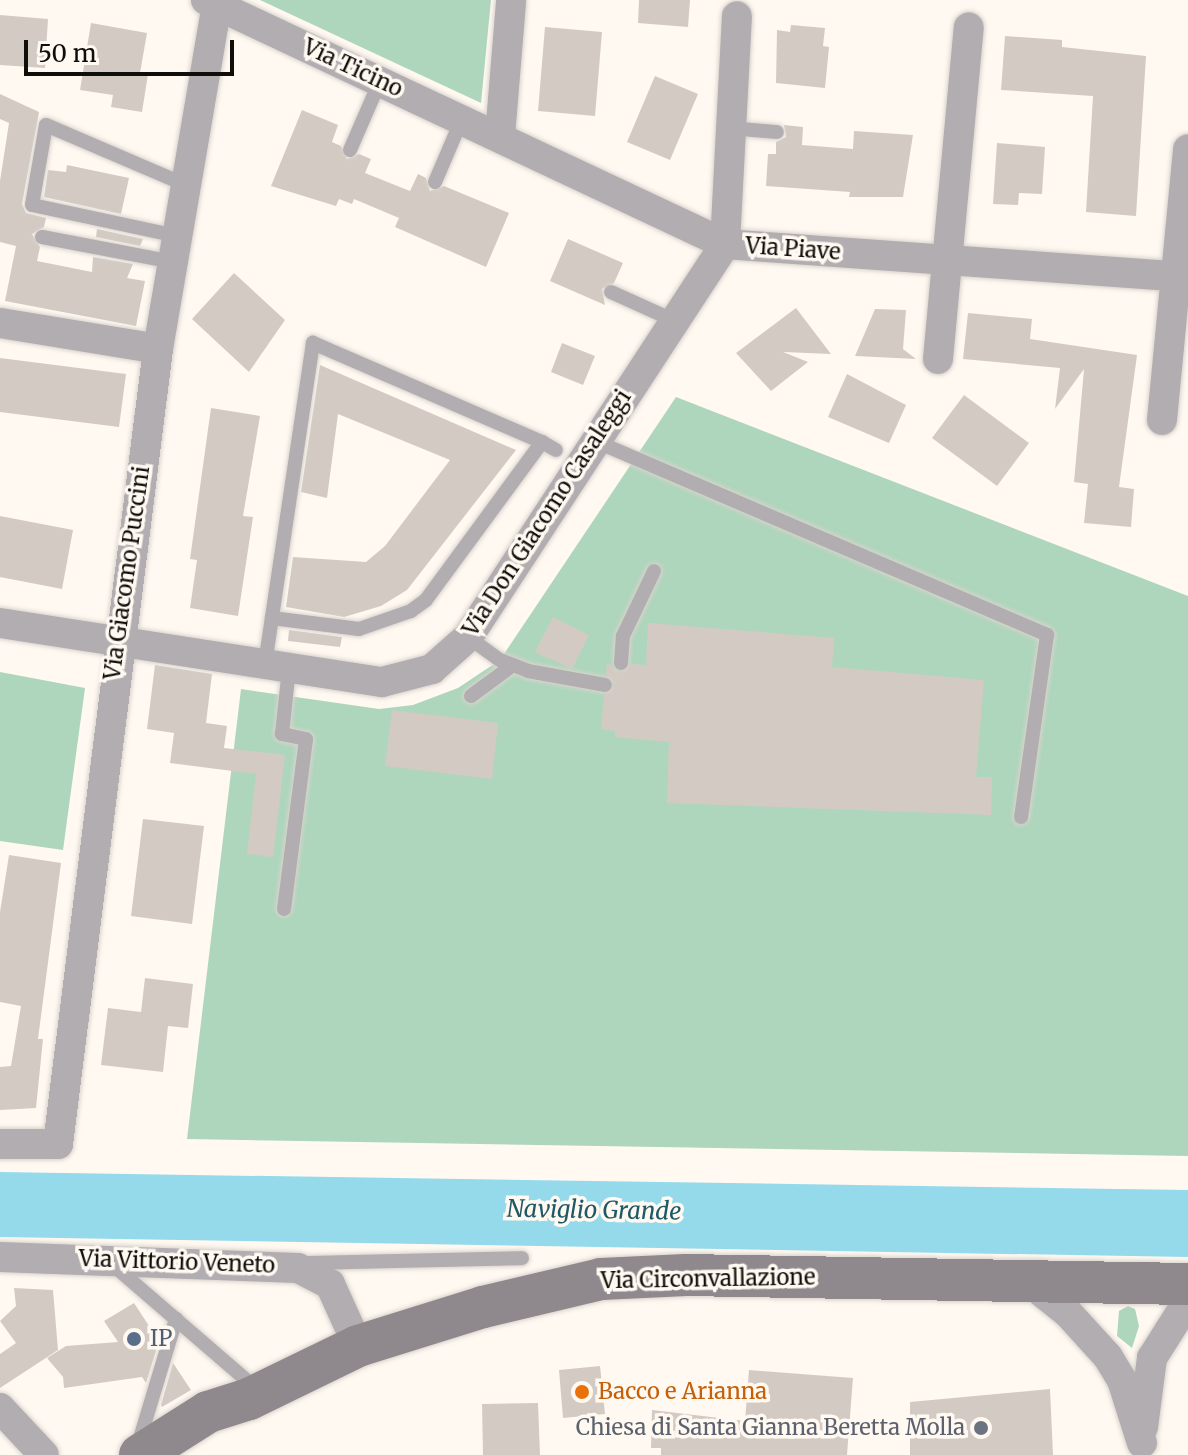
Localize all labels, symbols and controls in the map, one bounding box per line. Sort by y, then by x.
scale bar [28,24,238,74]
street label: Via Ticino [299,34,407,102]
text: 50 m [38,38,97,69]
street label: Via Piave [745,233,841,265]
street label: Via Don Giacomo Casaleggi [457,385,637,641]
street label: Via Giacomo Puccini [99,464,155,682]
water label: Naviglio Grande [506,1194,682,1226]
street label: Via Vittorio Veneto [78,1245,276,1279]
street label: Via Circonvallazione [600,1264,816,1294]
place label: IP [150,1326,172,1352]
marker: IP [125,1330,143,1348]
place label: Bacco e Arianna [598,1379,767,1405]
marker: Bacco e Arianna [573,1383,591,1401]
place label: Chiesa di Santa Gianna Beretta Molla [576,1415,965,1441]
marker: Chiesa di Santa Gianna Beretta Molla [972,1419,990,1437]

